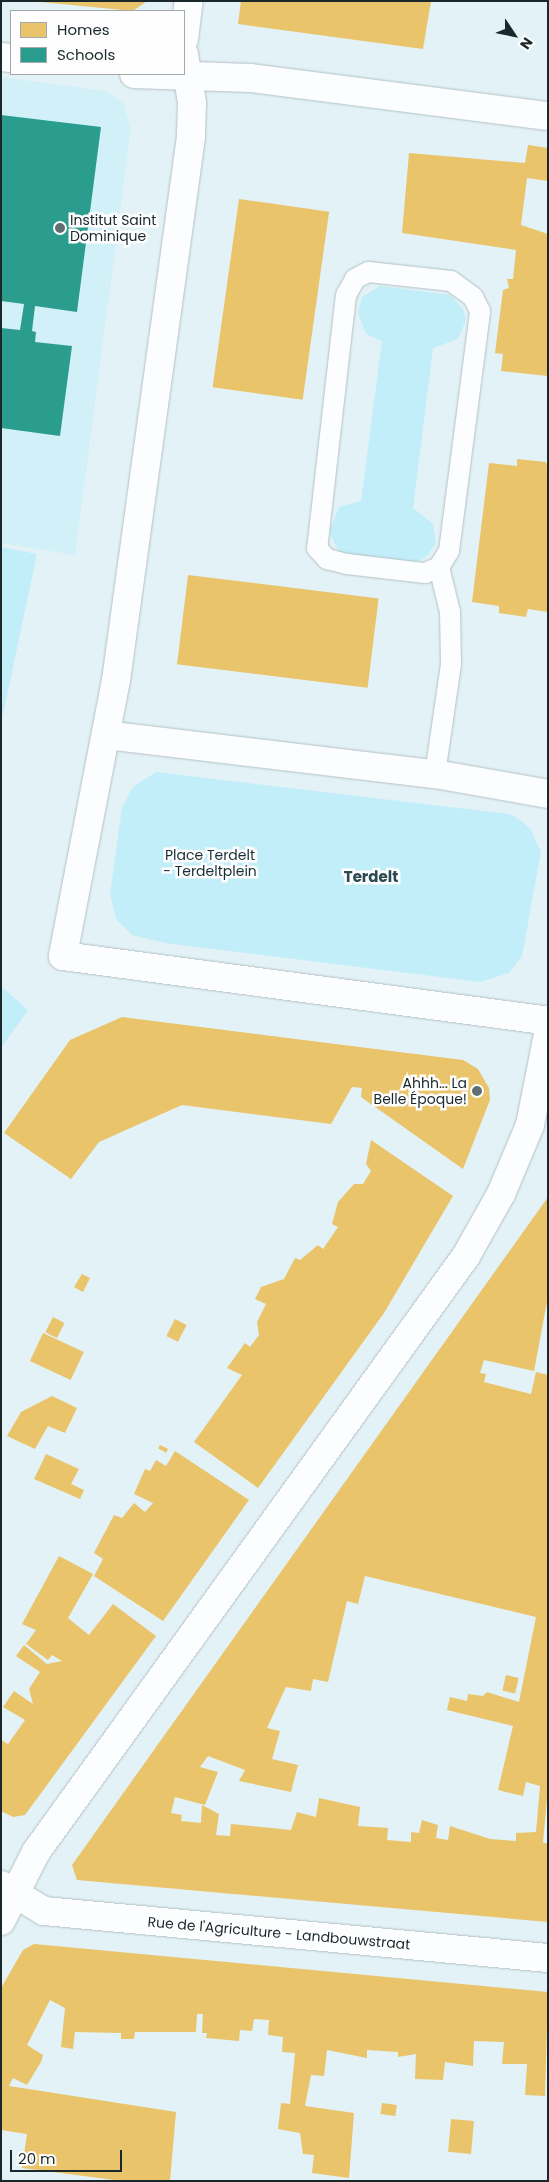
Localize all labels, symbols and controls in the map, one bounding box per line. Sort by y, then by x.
legend [10,10,185,75]
north arrow [489,10,539,60]
text: Homes [57,19,110,40]
text: N [515,33,538,53]
text: Schools [57,44,115,65]
place label: Institut Saint Dominique [70,212,156,244]
marker: Institut Saint Dominique [54,222,66,234]
park label: Place Terdelt - Terdeltplein [163,847,257,880]
district label: Terdelt [344,868,398,886]
place label: Ahhh... La Belle Époque! [374,1075,467,1108]
marker: Ahhh... La Belle Époque! [471,1085,483,1097]
street label: Rue de l'Agriculture - Landbouwstraat [147,1913,411,1953]
scale bar [12,2140,125,2172]
text: 20 m [18,2148,56,2169]

